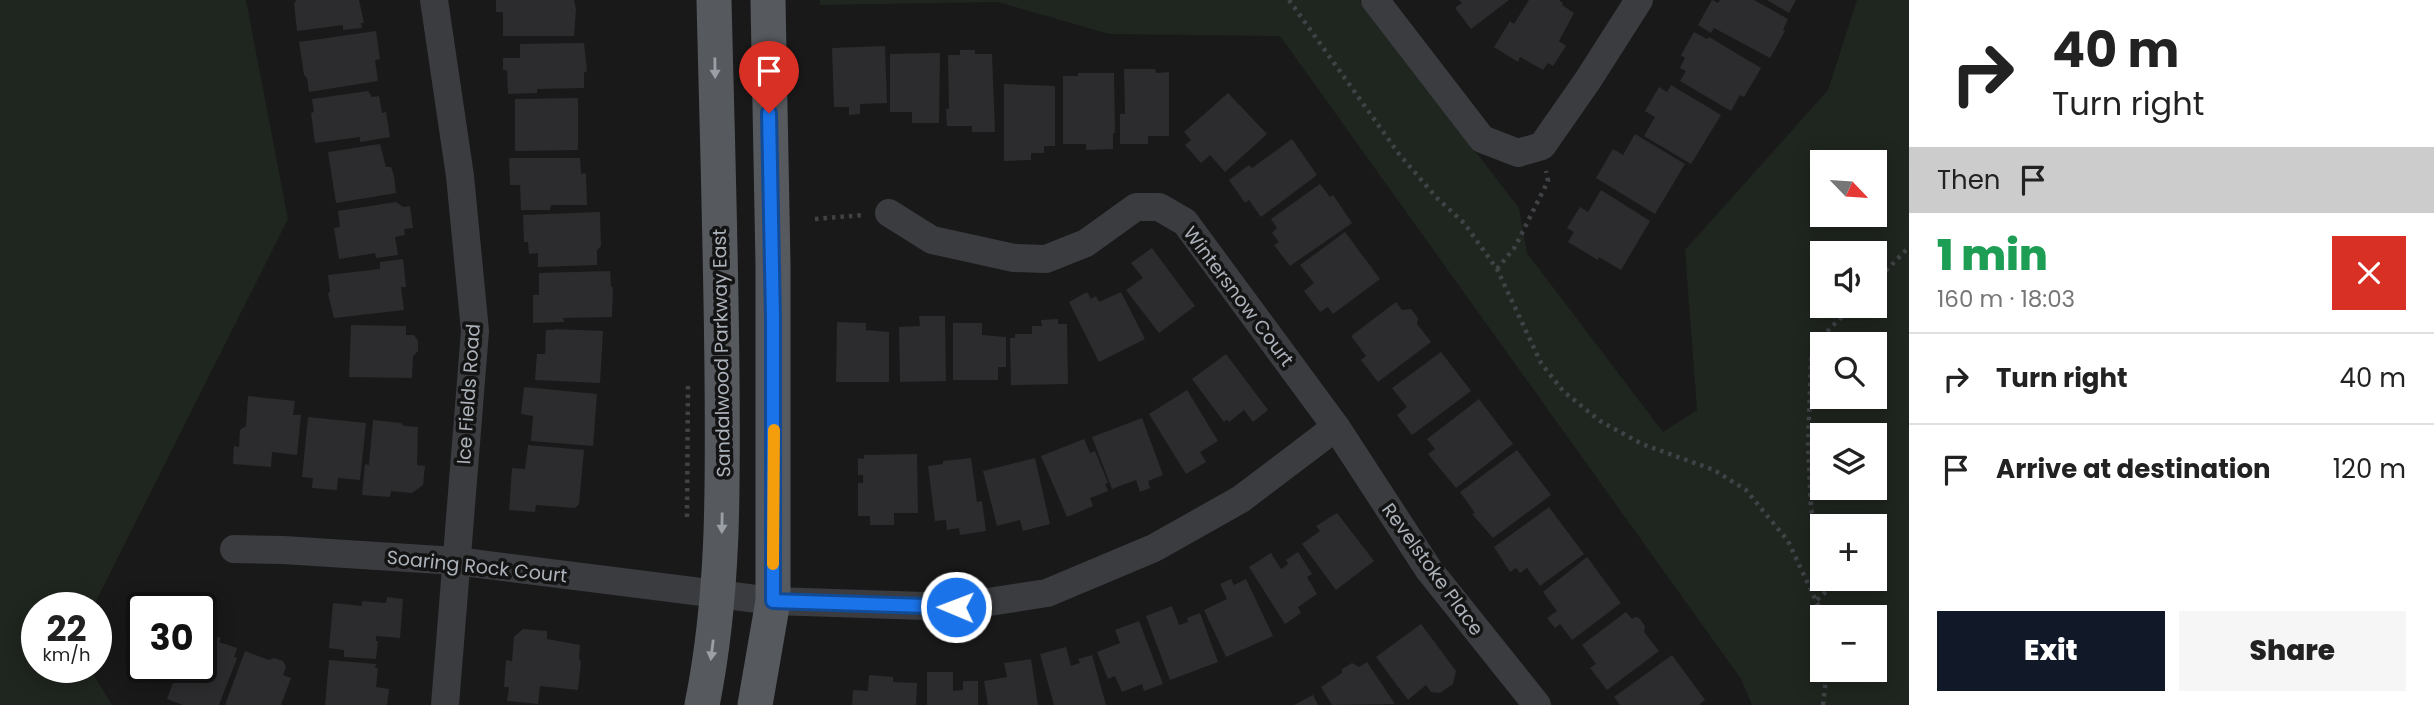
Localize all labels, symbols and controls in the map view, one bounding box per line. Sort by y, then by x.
text: 40 m [2052,16,2179,84]
icon: right [1937,28,2028,119]
pin [739,41,799,113]
icon: arrive [750,52,788,90]
one-way arrow [710,57,721,79]
text: Turn right [2052,81,2204,126]
north arrow [1810,150,1886,228]
map controls [1810,150,1887,682]
icon: arrive [2014,161,2052,199]
text: Then [1937,162,2000,198]
street label: Wintersnow Court [1177,221,1300,372]
text: 1 min [1937,226,2048,285]
street label: Sandalwood Parkway East [706,228,737,478]
button: close [2332,236,2406,310]
button: sound [1810,241,1887,318]
text: 160 m · 18:03 [1937,283,2075,315]
street label: Ice Fields Road [450,323,487,465]
button: search [1810,332,1887,409]
icon: right [1937,360,1975,398]
text: Turn right [1996,360,2128,396]
text: 40 m [2340,360,2406,396]
button: layers [1810,423,1887,500]
icon: arrive [1937,451,1975,489]
text: Arrive at destination [1996,451,2271,487]
text: 120 m [2333,451,2406,487]
street label: Revelstoke Place [1375,497,1490,641]
one-way arrow [716,512,728,534]
button: + [1810,514,1887,591]
street label: Soaring Rock Court [385,544,568,589]
position arrow [919,570,993,644]
speed limit sign: 30 [126,592,217,683]
text: 22 [47,604,86,653]
button: − [1810,605,1887,682]
button: Exit [1937,611,2165,691]
button: Share [2179,611,2406,691]
one-way arrow [706,639,717,661]
text: km/h [43,642,90,667]

